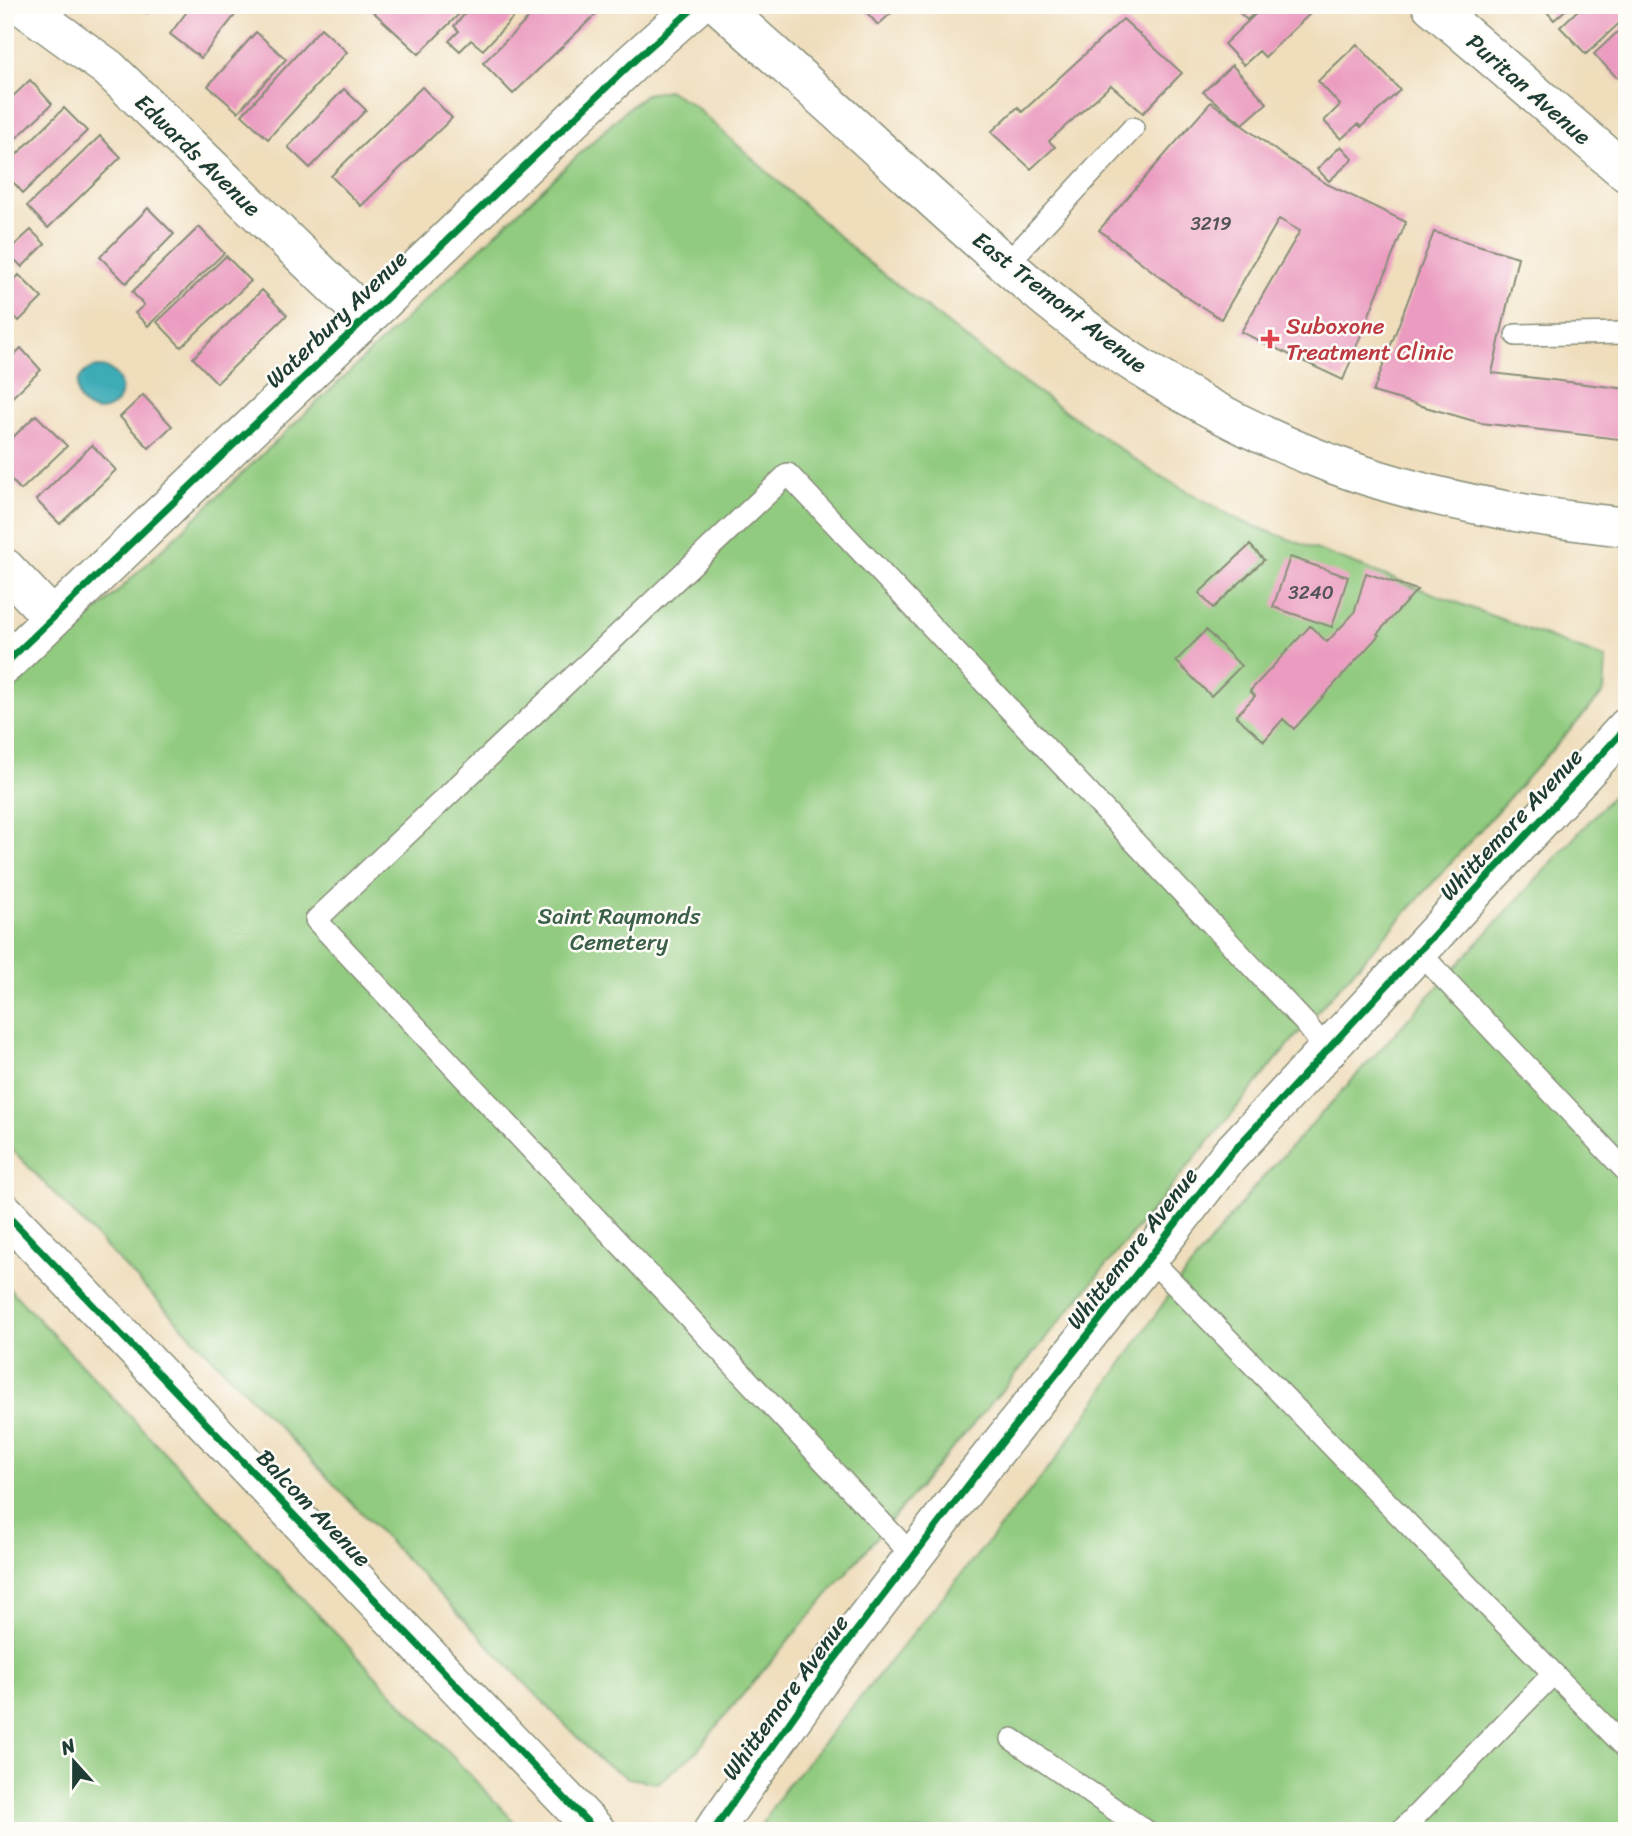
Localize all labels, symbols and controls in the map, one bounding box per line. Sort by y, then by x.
street label: Puritan Avenue [1457,23,1601,156]
street label: Edwards Avenue [124,84,271,227]
house number: 3219 [1190,207,1232,240]
street label: East Tremont Avenue [963,220,1157,384]
street label: Waterbury Avenue [255,240,417,399]
place label: Suboxone Treatment Clinic [1286,306,1454,373]
marker: Suboxone Treatment Clinic [1260,329,1280,349]
house number: 3240 [1288,576,1334,609]
street label: Whittemore Avenue [1429,738,1594,911]
park label: Saint Raymonds Cemetery [538,896,701,963]
street label: Whittemore Avenue [1055,1158,1209,1339]
street label: Balcom Avenue [246,1439,382,1578]
street label: Whittemore Avenue [711,1605,860,1789]
north arrow [38,1728,108,1798]
text: N [55,1729,81,1765]

